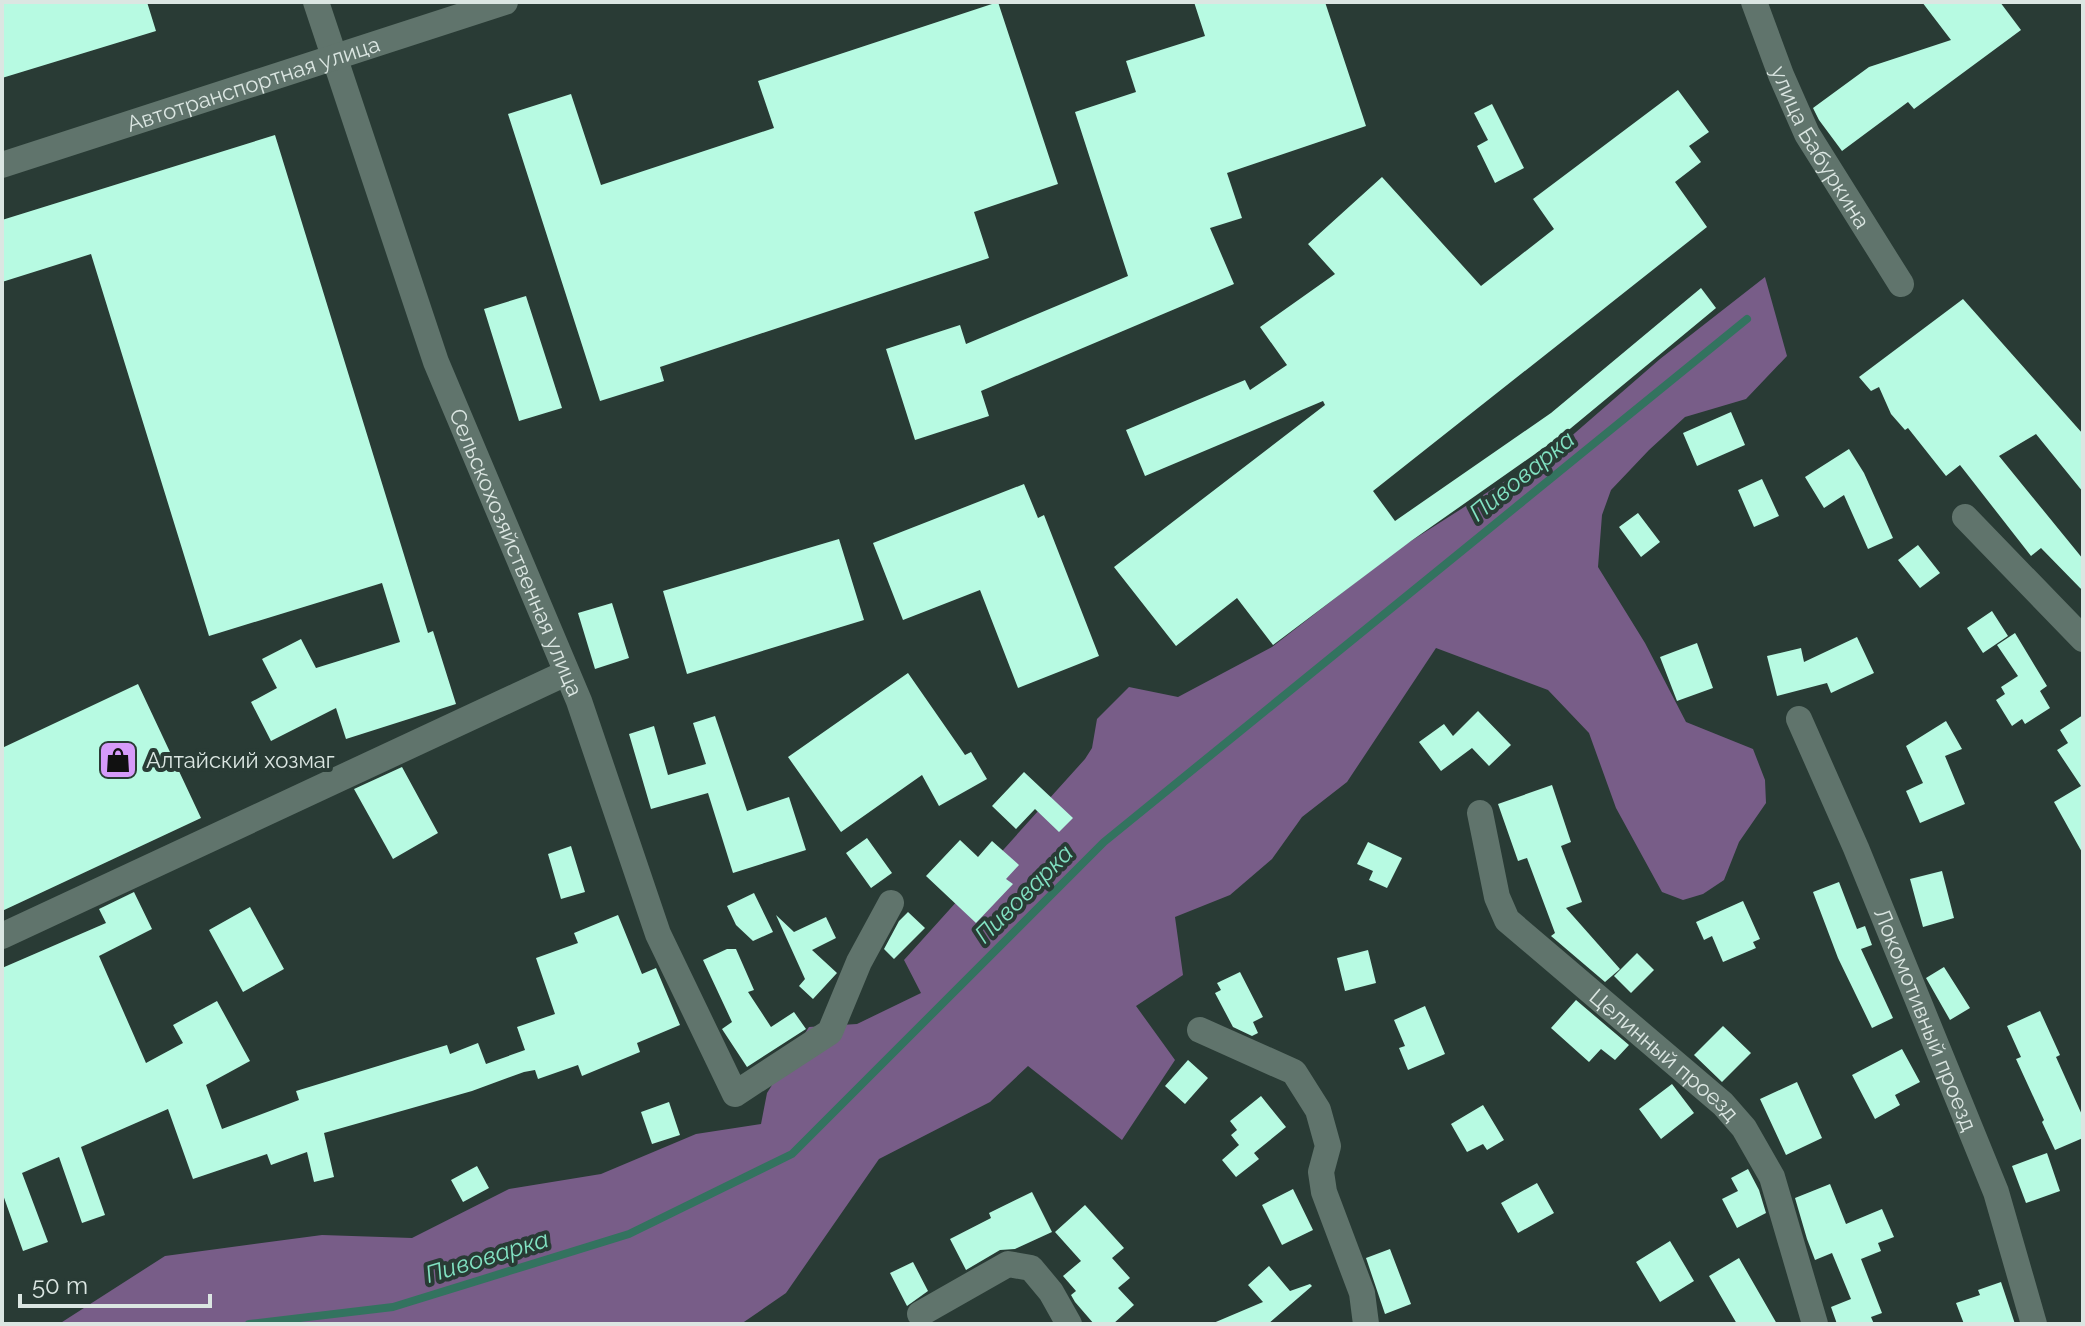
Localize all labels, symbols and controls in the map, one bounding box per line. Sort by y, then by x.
street label: Автотранспортная улица [123,30,383,137]
street label: улица Бабуркина [1766,62,1876,233]
street label: Сельскохозяйственная улица [444,405,588,700]
water label: Пивоварка [1463,424,1580,527]
shop icon: Алтайский хозмаг [97,739,139,781]
place label: Алтайский хозмаг [146,747,335,773]
water label: Пивоварка [968,838,1079,949]
street label: Локомотивный проезд [1869,904,1983,1135]
street label: Целинный проезд [1584,983,1745,1126]
water label: Пивоварка [422,1224,552,1289]
scale bar [20,1258,210,1308]
text: 50 m [32,1271,88,1300]

